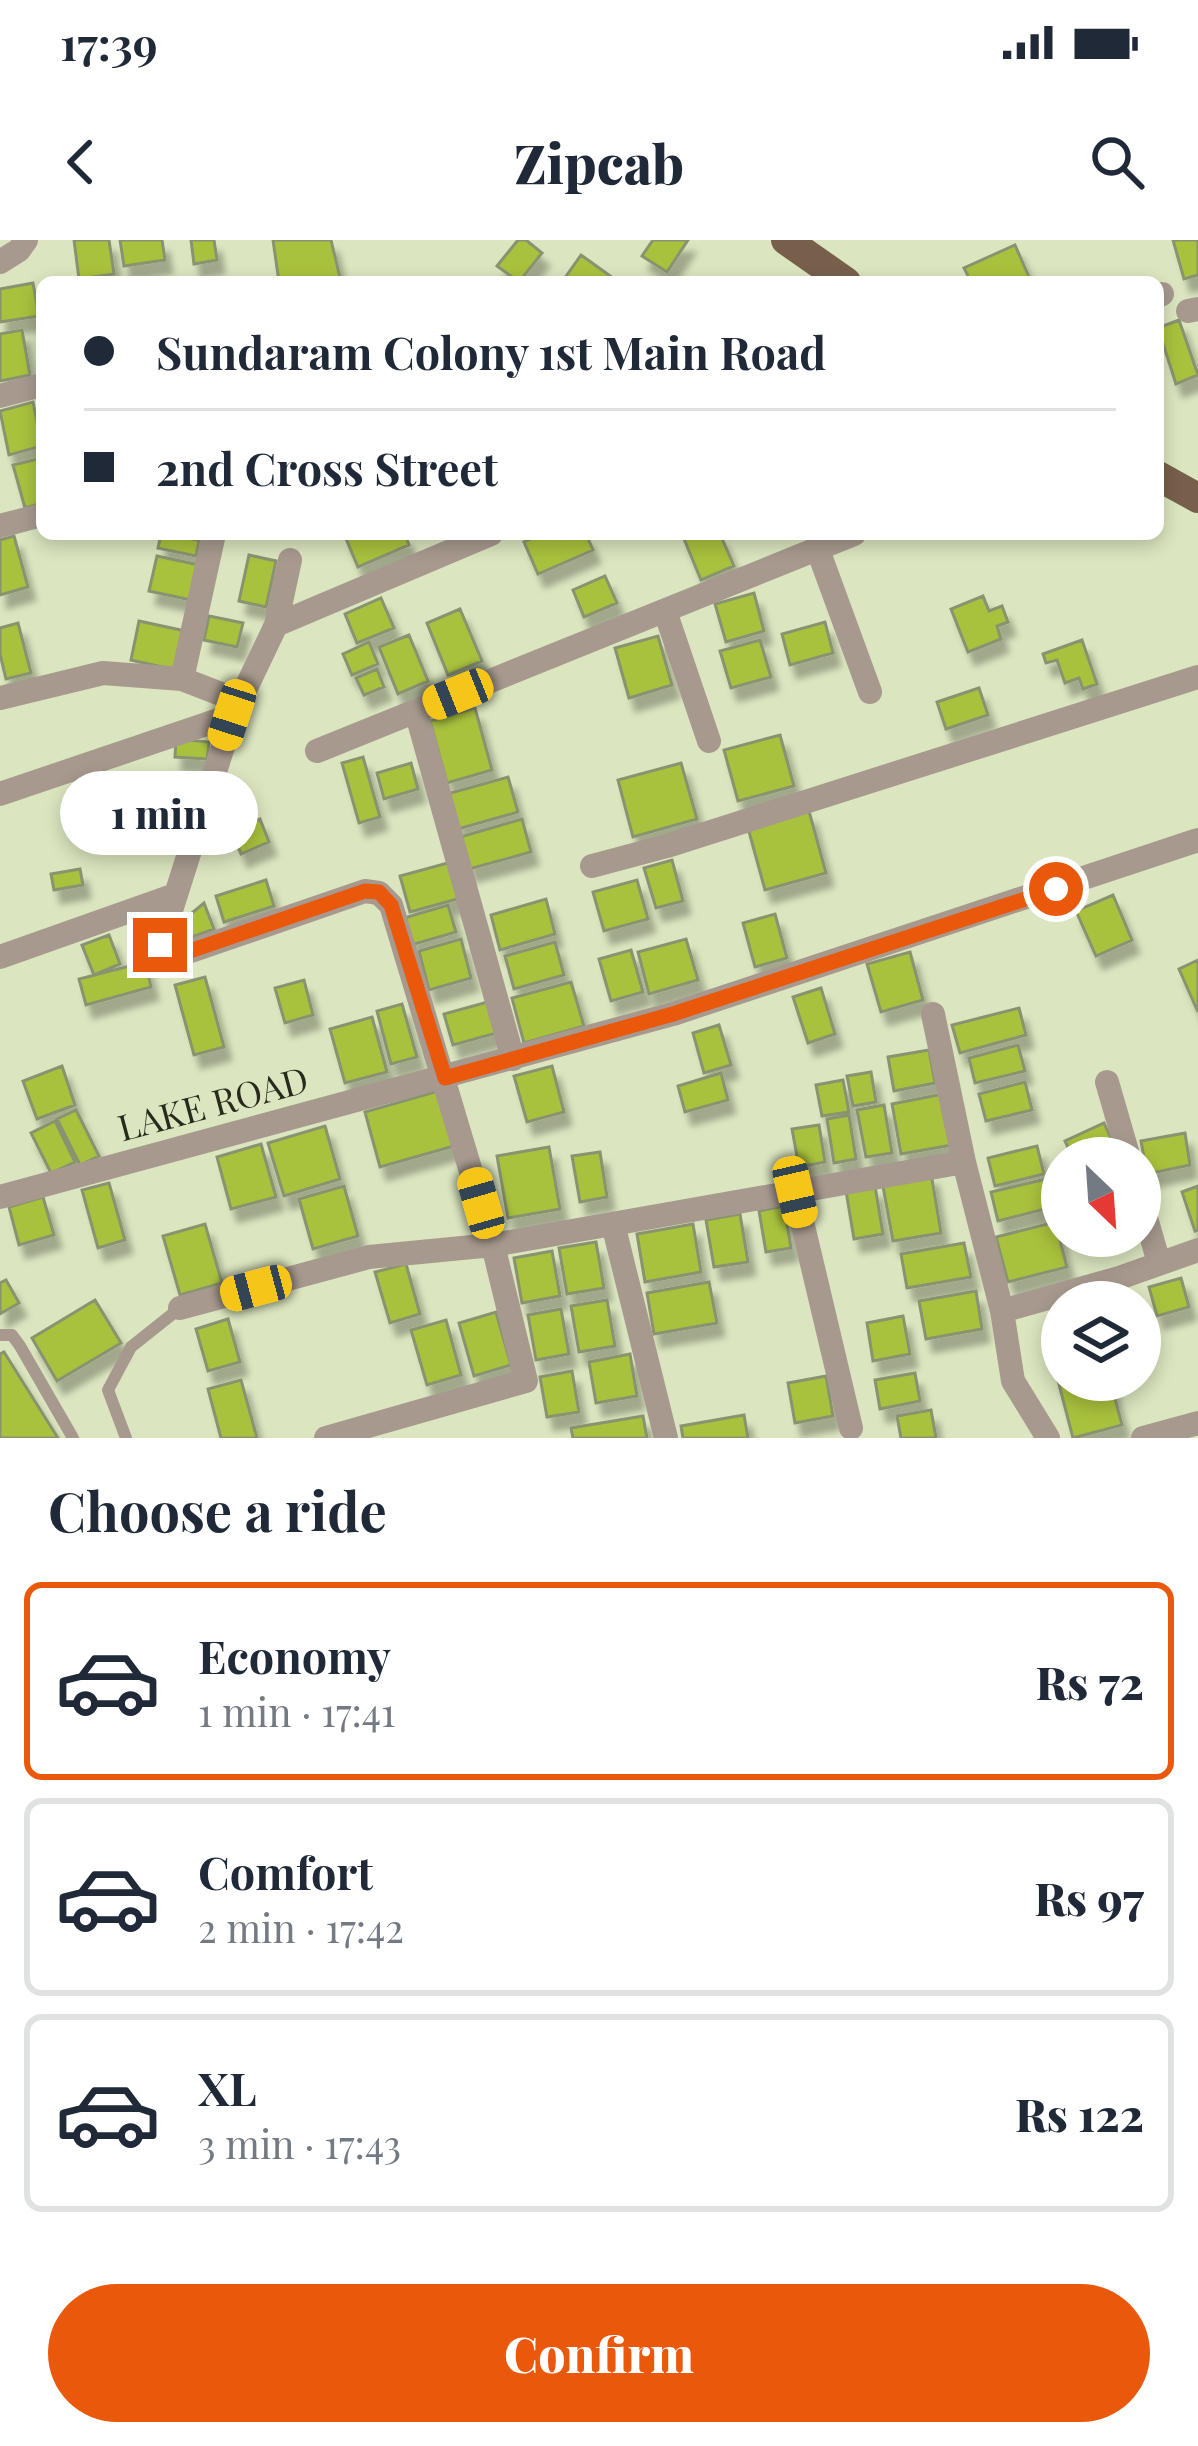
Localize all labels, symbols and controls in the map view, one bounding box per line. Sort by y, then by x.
text: 17:39 [60,12,158,72]
text: Zipcab [514,126,684,198]
icon: back [48,129,114,195]
icon: search [1084,129,1150,195]
text: Sundaram Colony 1st Main Road [156,321,826,381]
text: 2nd Cross Street [156,437,498,497]
car [418,664,498,724]
car [204,675,260,755]
callout: 1 min [61,771,259,855]
text: 1 min [111,787,207,839]
route start [1029,862,1083,916]
route end [133,918,187,972]
street label: LAKE ROAD [112,1054,313,1150]
north arrow [1041,1137,1161,1257]
map controls [1041,1137,1161,1401]
car [769,1153,821,1231]
car [454,1163,508,1243]
car [217,1261,295,1315]
button: layers [1041,1281,1161,1401]
text: Choose a ride [48,1474,387,1546]
text: Economy [198,1625,391,1685]
icon: car [54,1627,162,1735]
text: Rs 72 [1036,1651,1144,1711]
text: 1 min · 17:41 [198,1685,396,1737]
text: Comfort [198,1841,373,1901]
icon: car [54,1843,162,1951]
text: Rs 97 [1034,1867,1144,1927]
text: 2 min · 17:42 [198,1901,404,1953]
text: XL [198,2057,257,2117]
icon: car [54,2059,162,2167]
text: Rs 122 [1015,2083,1144,2143]
text: 3 min · 17:43 [198,2117,401,2169]
button: Confirm [48,2284,1150,2422]

